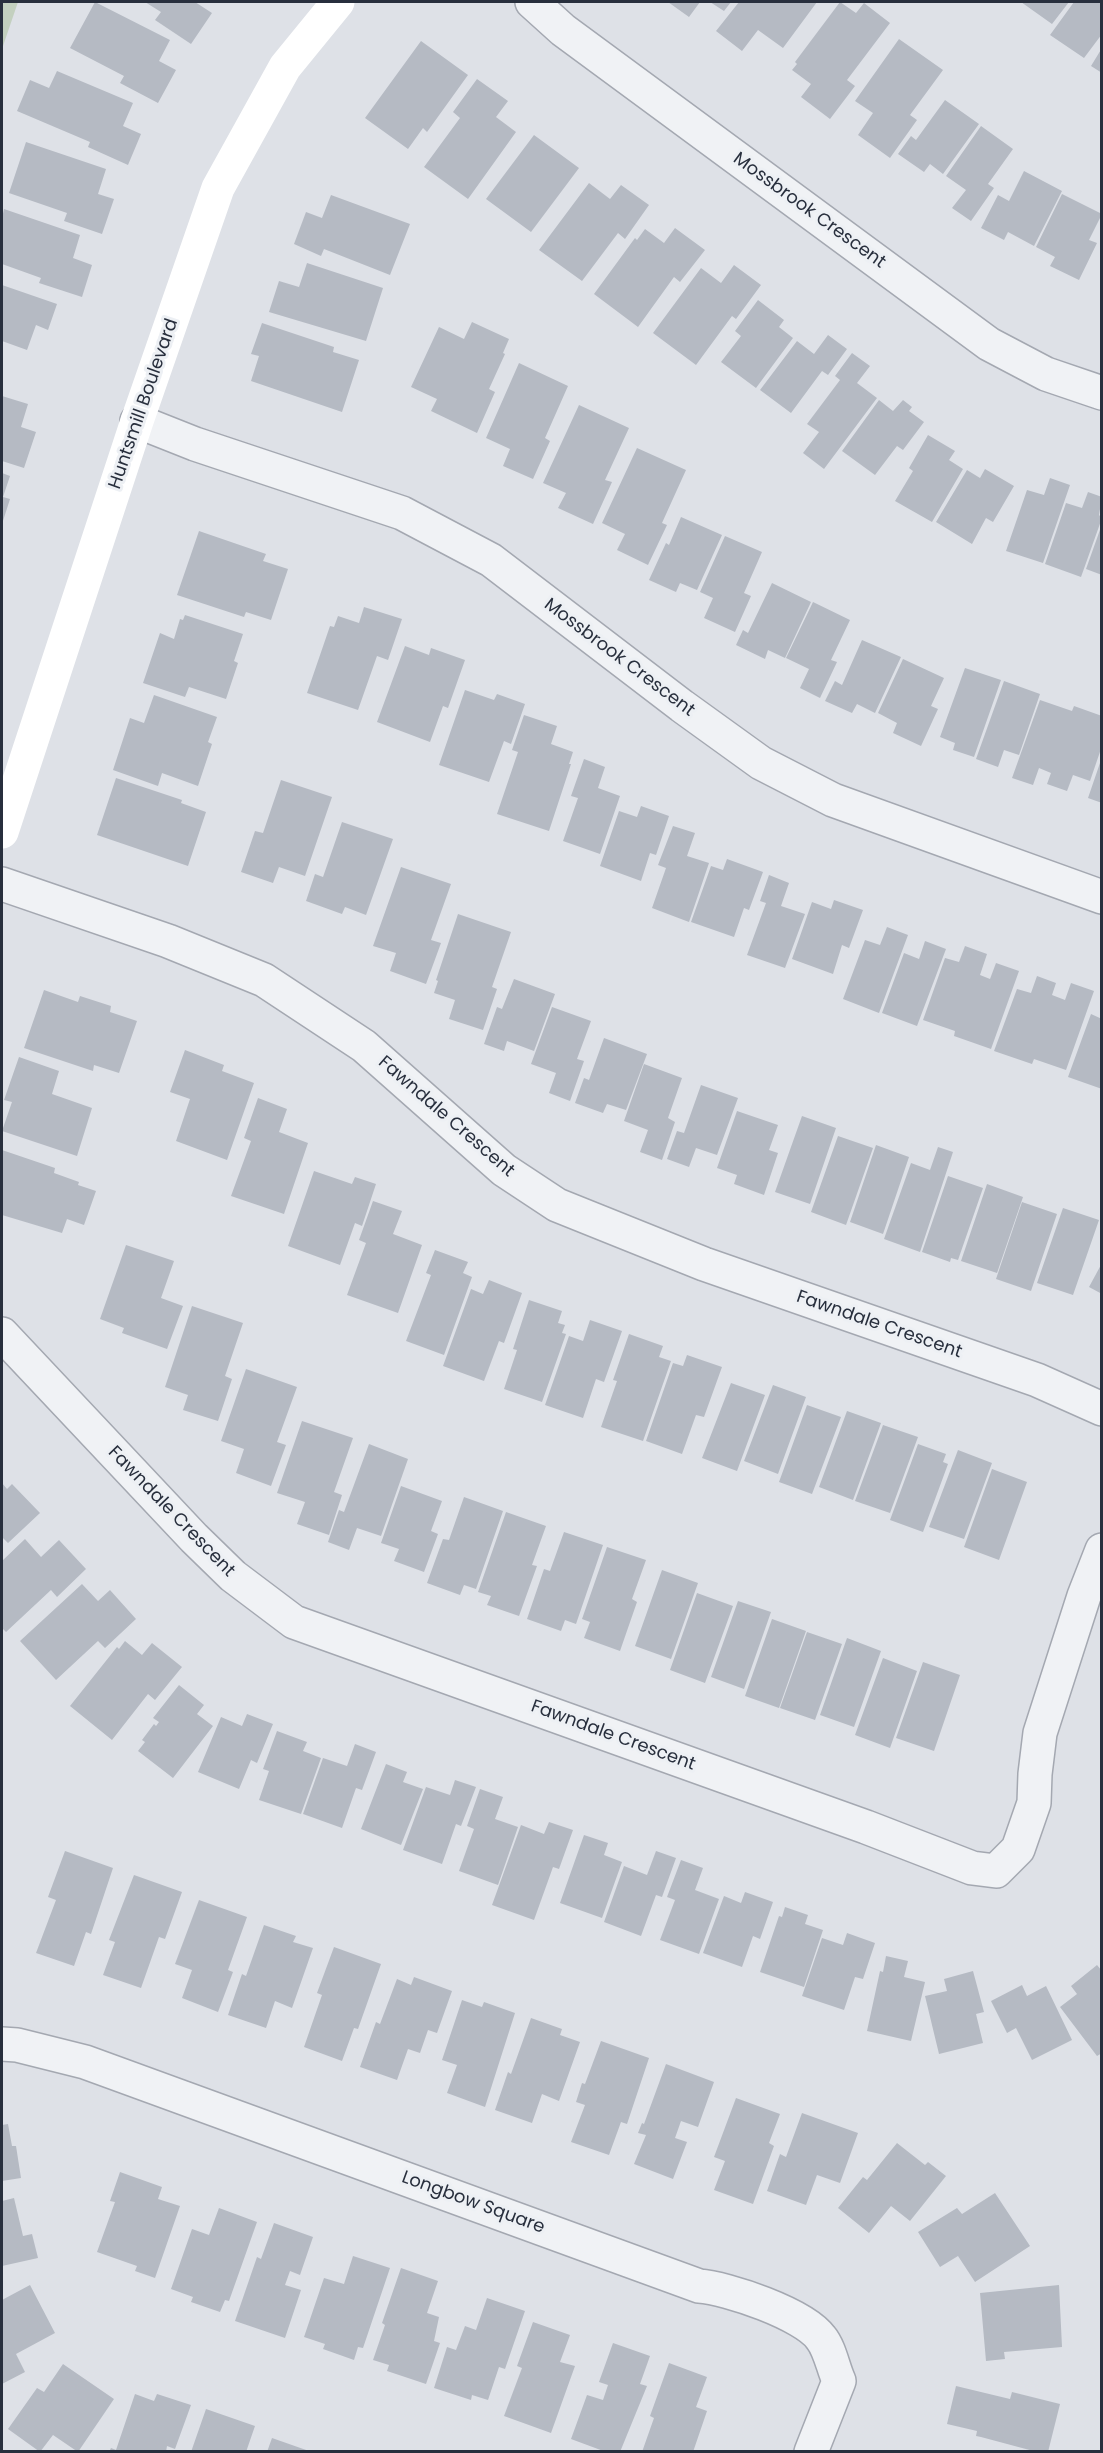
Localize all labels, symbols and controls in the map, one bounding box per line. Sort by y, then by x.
street label: Mossbrook Crescent [729,148,889,274]
street label: Huntsmill Boulevard [105,316,183,492]
street label: Mossbrook Crescent [539,594,699,722]
street label: Fawndale Crescent [373,1052,519,1182]
street label: Fawndale Crescent [793,1287,965,1363]
street label: Fawndale Crescent [103,1442,239,1582]
street label: Fawndale Crescent [528,1696,698,1776]
street label: Longbow Square [399,2167,547,2239]

